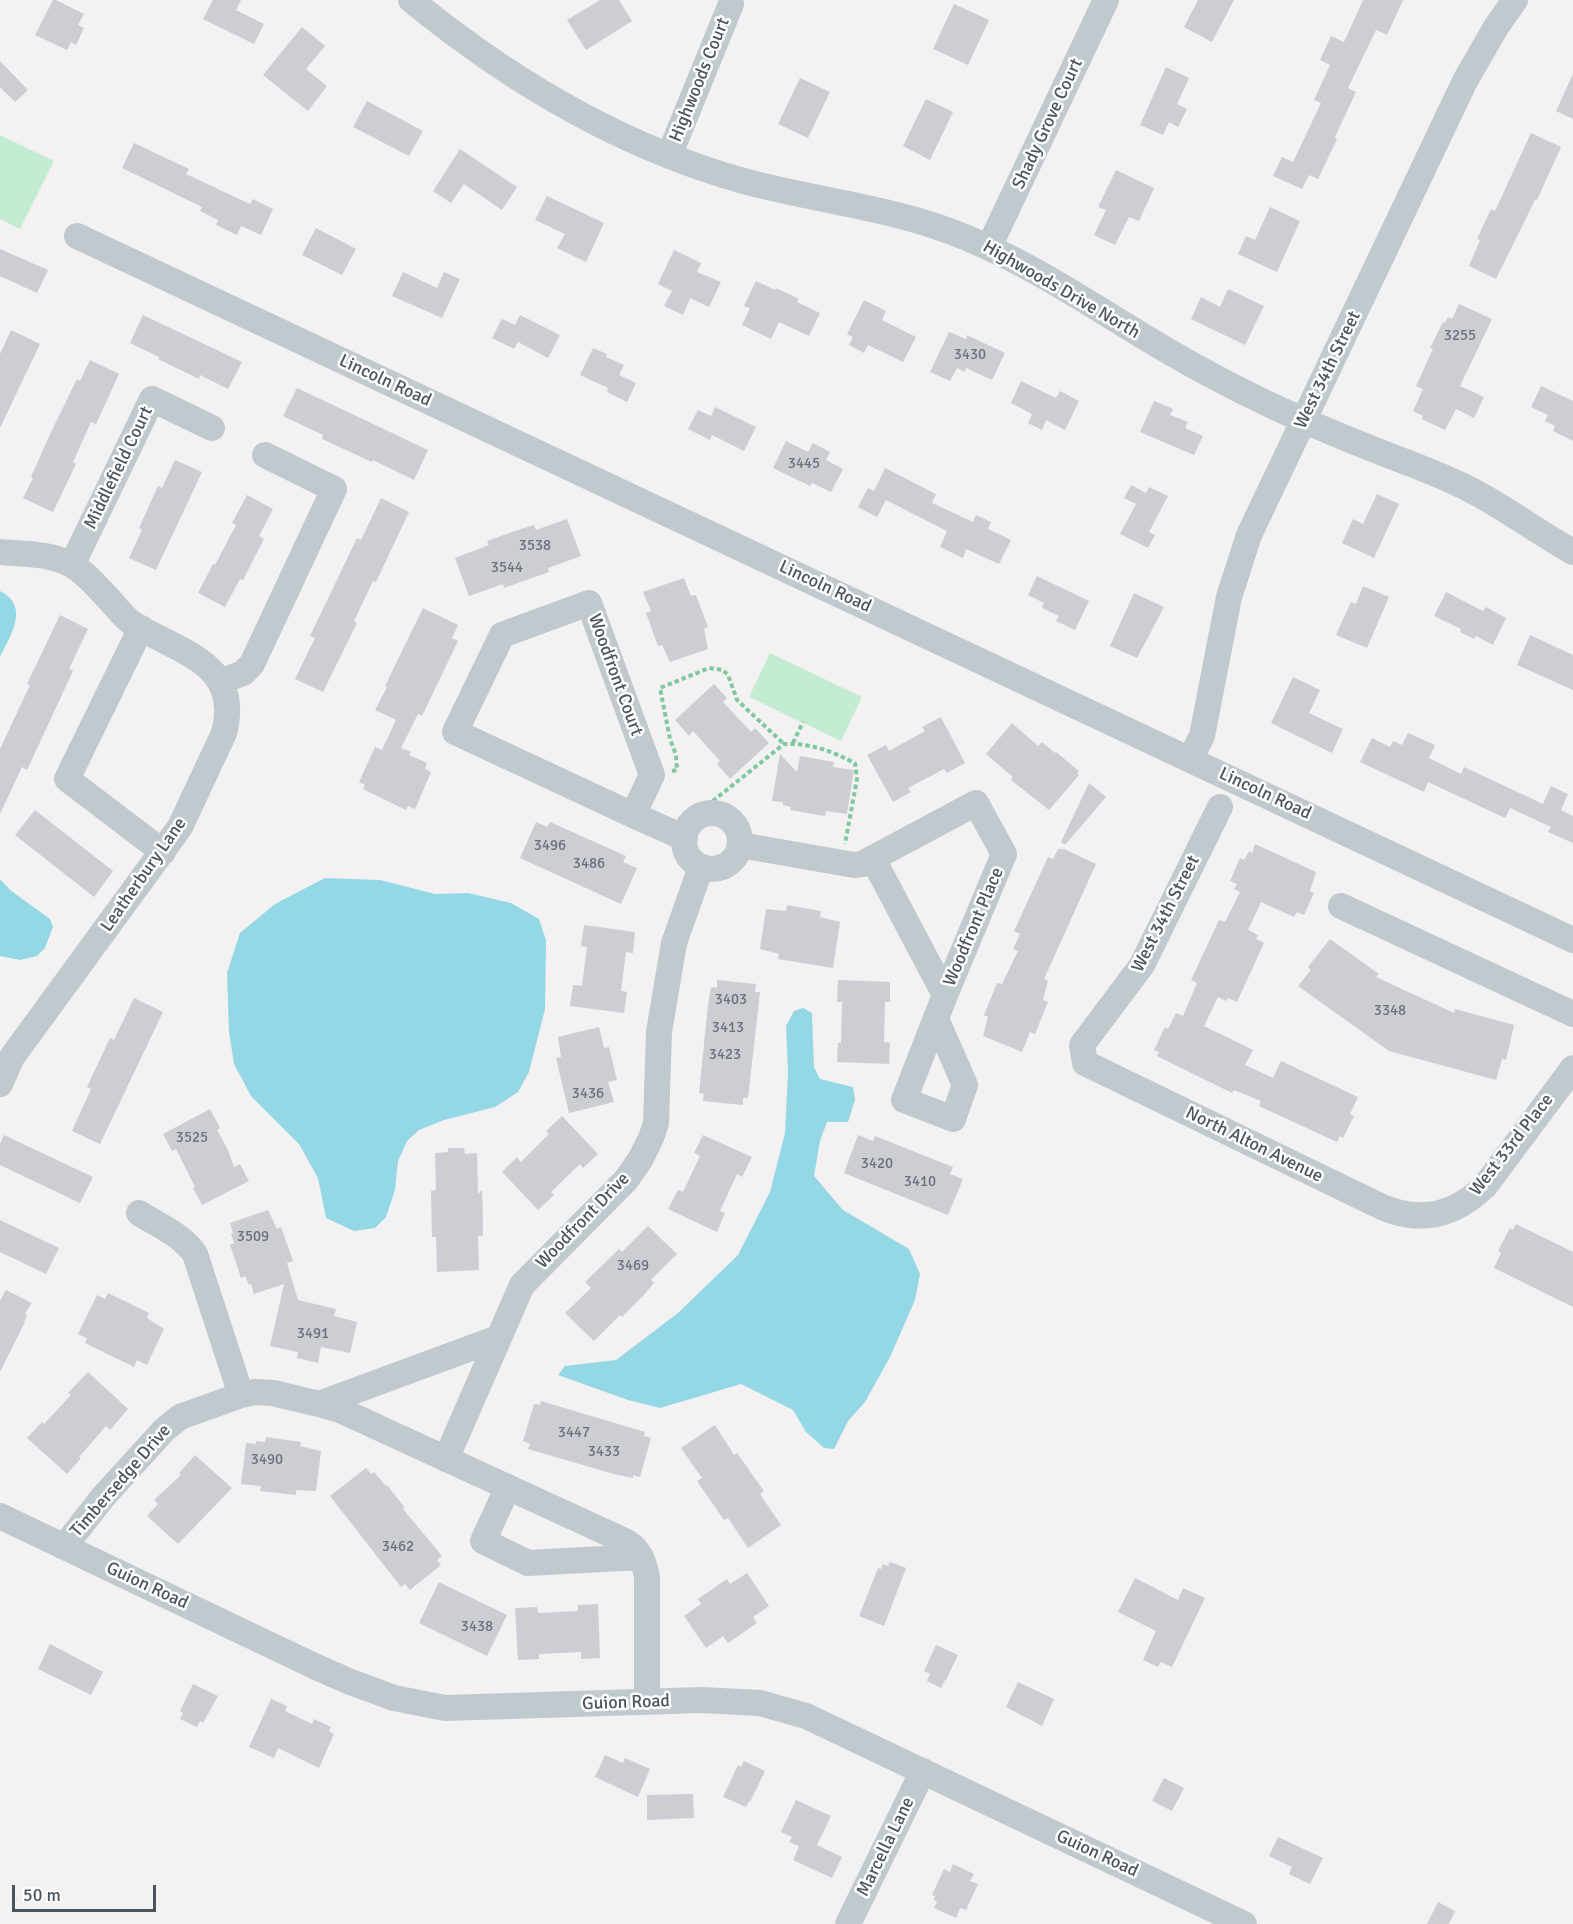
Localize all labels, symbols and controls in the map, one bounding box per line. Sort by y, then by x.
street label: Highwoods Court [665,15,735,145]
street label: Shady Grove Court [1008,55,1088,193]
street label: Highwoods Drive North [979,236,1143,344]
street label: West 34th Street [1290,308,1366,432]
house number: 3255 [1444,327,1476,345]
house number: 3430 [954,346,986,364]
street label: Lincoln Road [336,350,434,412]
street label: Middlefield Court [80,403,158,533]
house number: 3445 [788,455,820,473]
house number: 3538 [519,537,551,555]
street label: Lincoln Road [776,556,874,618]
house number: 3544 [491,559,523,577]
street label: Woodfront Court [583,611,647,739]
street label: Lincoln Road [1216,763,1314,825]
street label: Leatherbury Lane [97,814,191,936]
house number: 3496 [534,837,566,855]
street label: West 34th Street [1127,852,1205,976]
house number: 3486 [573,855,605,873]
street label: Woodfront Place [939,864,1009,990]
house number: 3403 [715,991,747,1009]
house number: 3348 [1374,1002,1406,1020]
house number: 3413 [712,1019,744,1037]
house number: 3423 [709,1046,741,1064]
house number: 3436 [572,1085,604,1103]
street label: West 33rd Place [1466,1090,1558,1200]
street label: North Alton Avenue [1182,1102,1326,1188]
house number: 3525 [176,1129,208,1147]
house number: 3420 [861,1155,893,1173]
street label: Woodfront Drive [532,1168,634,1274]
house number: 3410 [904,1173,936,1191]
house number: 3509 [237,1228,269,1246]
house number: 3469 [617,1257,649,1275]
house number: 3491 [297,1325,329,1343]
street label: Timbersedge Drive [66,1420,176,1542]
house number: 3447 [558,1424,590,1442]
house number: 3433 [588,1443,620,1461]
house number: 3490 [251,1451,283,1469]
house number: 3462 [382,1538,414,1556]
street label: Guion Road [103,1558,191,1614]
house number: 3438 [461,1618,493,1636]
street label: Guion Road [582,1691,670,1715]
street label: Marcella Lane [853,1794,919,1900]
street label: Guion Road [1053,1826,1141,1882]
scale bar [15,1873,159,1911]
text: 50 m [23,1884,61,1906]

